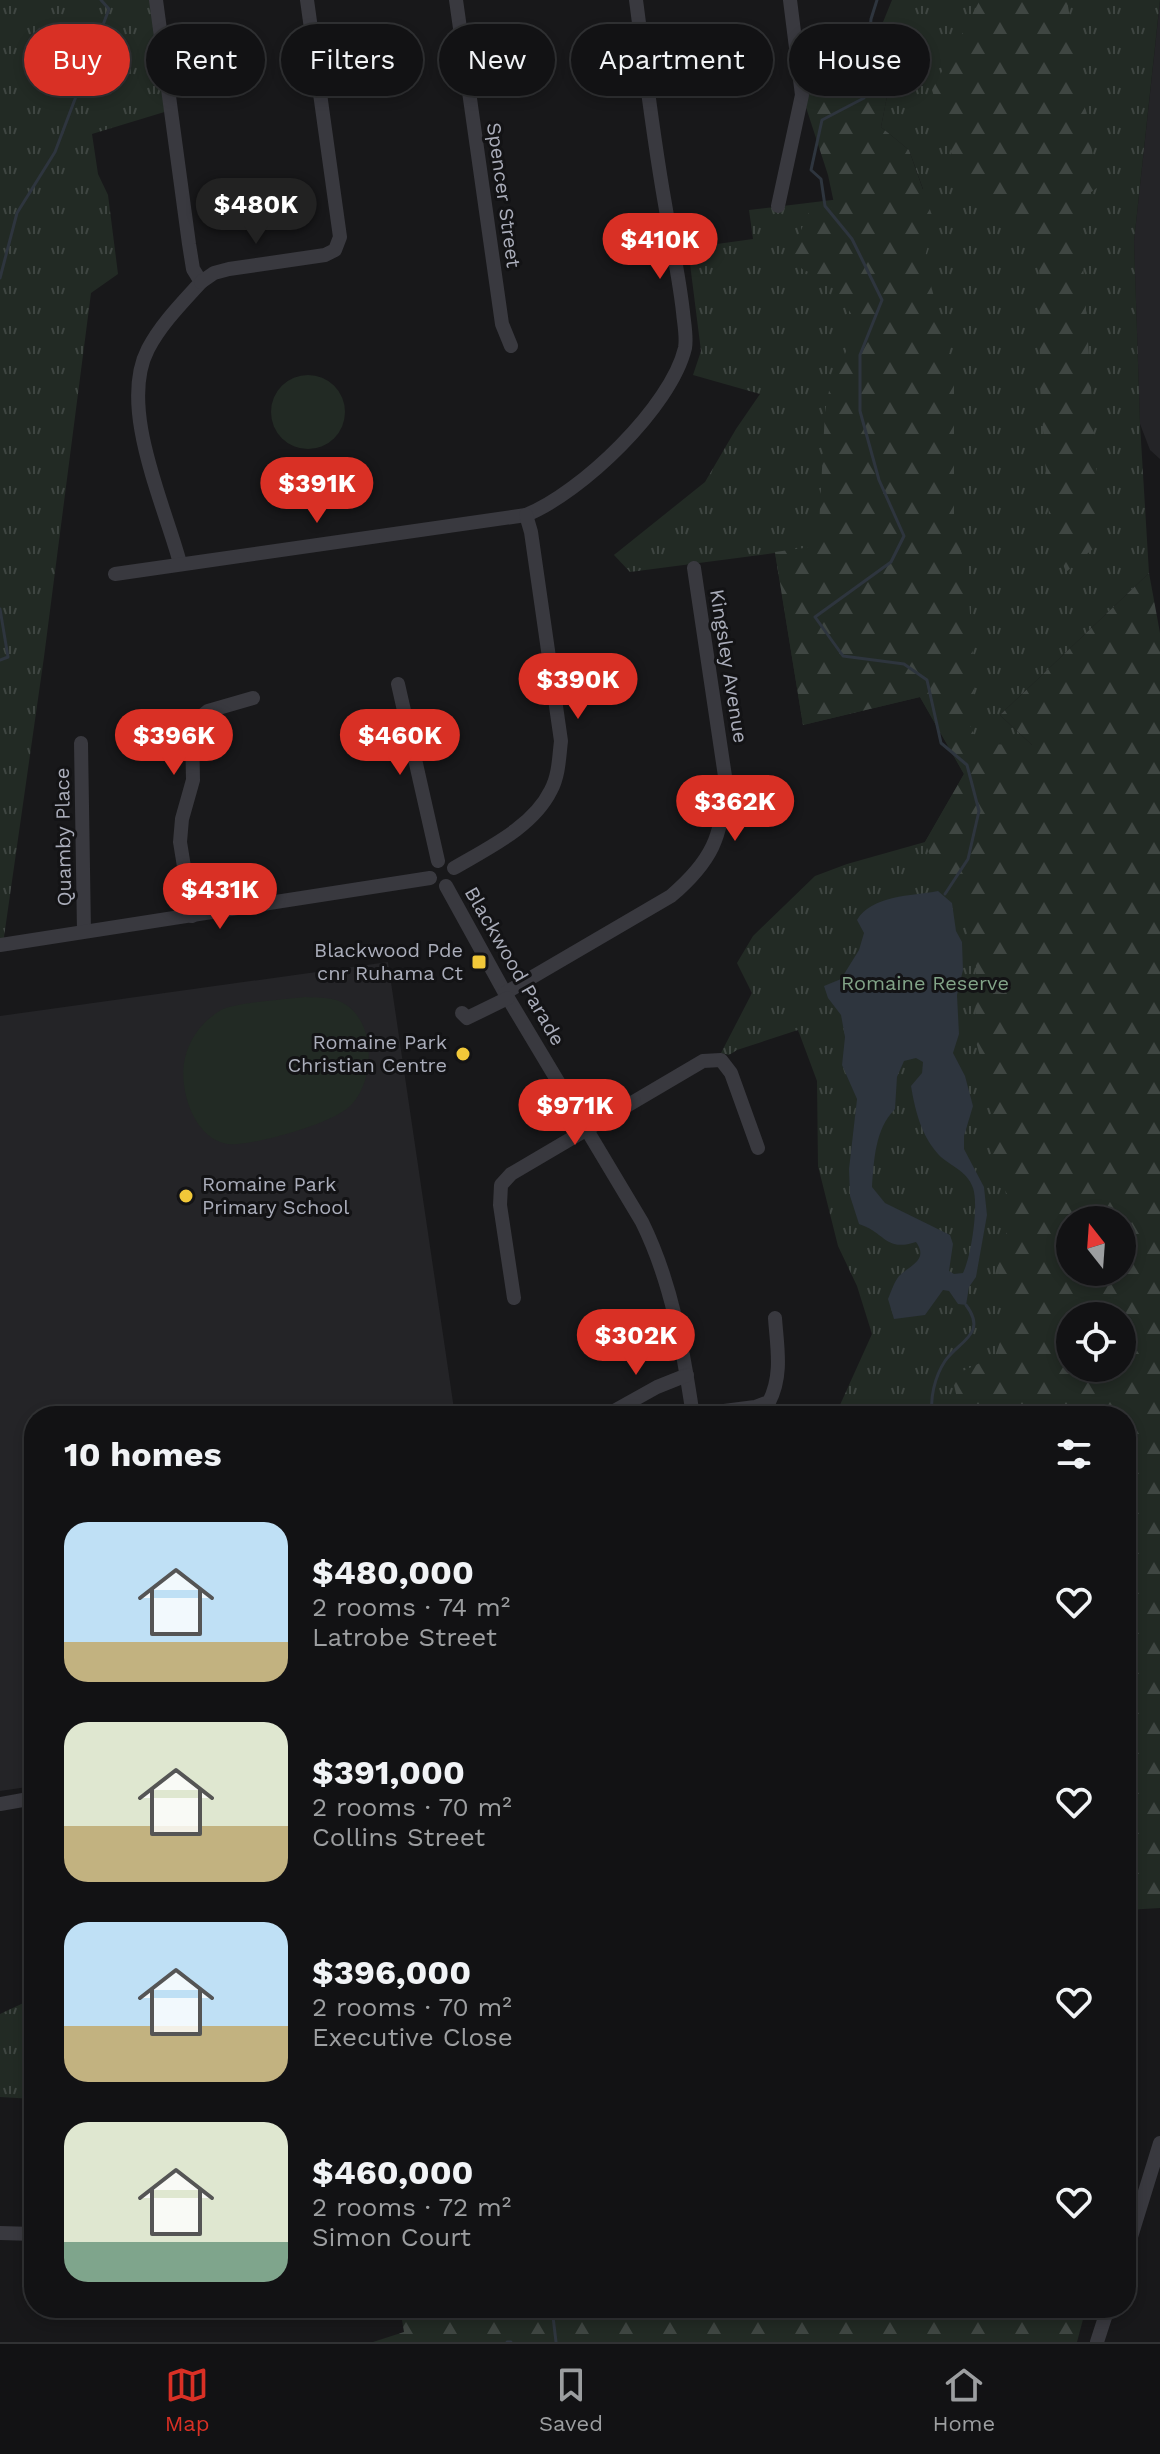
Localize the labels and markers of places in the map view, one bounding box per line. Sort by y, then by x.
pin: $480K [200,178,312,246]
pin: $410K [604,213,716,281]
pin: $391K [261,457,373,525]
pin: $390K [522,653,634,721]
pin: $396K [118,709,230,777]
pin: $460K [344,709,456,777]
pin: $362K [679,775,791,843]
pin: $431K [164,863,276,931]
place label: Blackwood Pde cnr Ruhama Ct [314,938,464,985]
marker: Blackwood Pde cnr Ruhama Ct [470,953,488,971]
place label: Romaine Park Christian Centre [287,1030,447,1077]
marker: Romaine Park Christian Centre [454,1045,472,1063]
pin: $971K [519,1079,631,1147]
place label: Romaine Park Primary School [202,1172,349,1219]
marker: Romaine Park Primary School [177,1187,195,1205]
pin: $302K [580,1309,692,1377]

